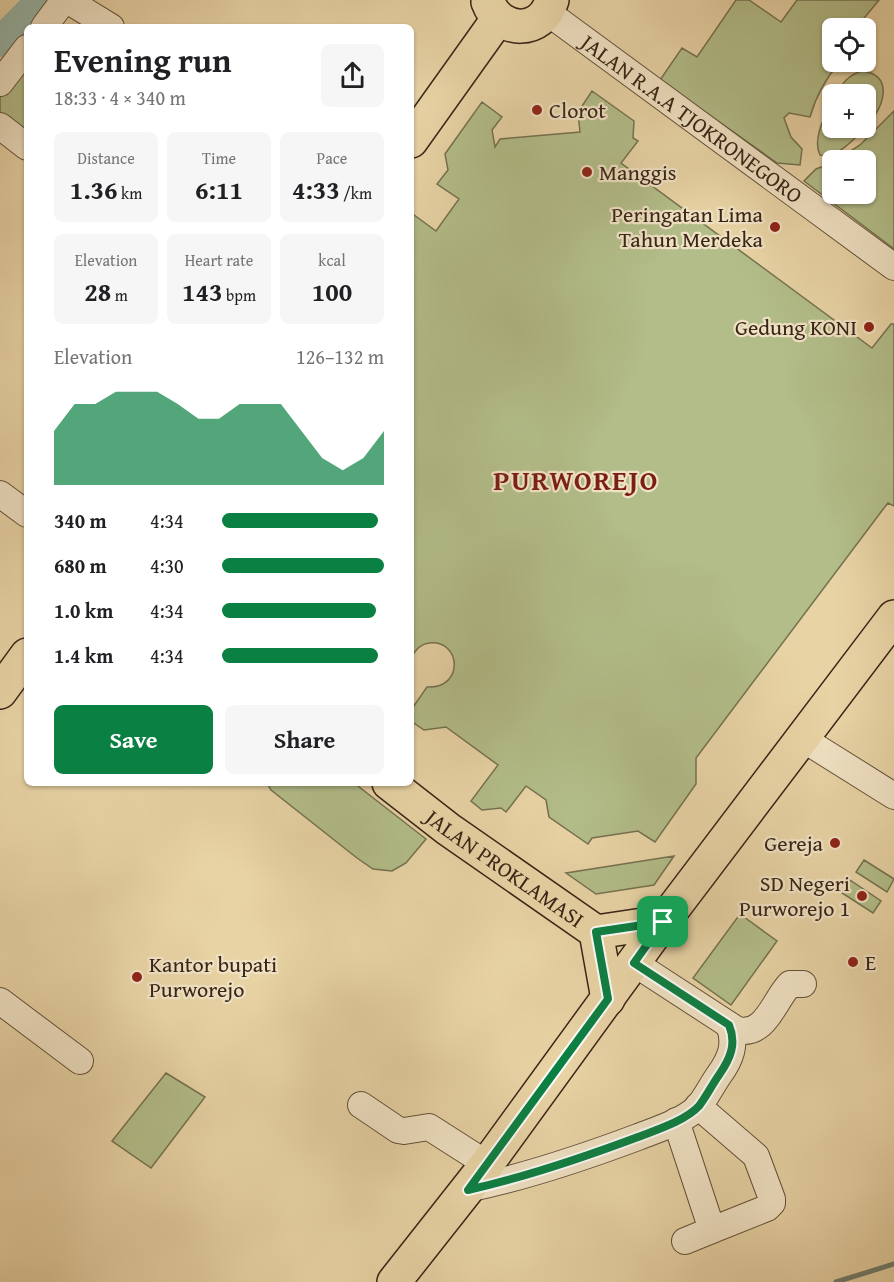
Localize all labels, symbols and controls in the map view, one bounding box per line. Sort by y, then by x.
map controls [822,18,876,204]
button: locate [822,18,876,72]
street label: JALAN R.A.A TJOKRONEGORO [572,25,810,211]
text: Evening run [54,36,231,84]
button: share [321,44,384,107]
text: 18:33 · 4 × 340 m [54,83,186,112]
button: + [822,84,876,138]
place label: Clorot [549,94,606,126]
marker: Clorot [530,103,544,117]
text: Distance [77,146,135,170]
text: Time [202,146,236,170]
text: Pace [317,146,347,170]
button: − [822,150,876,204]
place label: Manggis [599,156,677,188]
marker: Manggis [580,165,594,179]
text: 1.36 [70,170,118,209]
text: 6:11 [195,170,243,209]
text: 4:33 [292,170,340,209]
text: km [118,181,142,205]
text: /km [340,181,372,205]
place label: Peringatan Lima Tahun Merdeka [611,198,764,255]
marker: Peringatan Lima Tahun Merdeka [768,220,782,234]
text: Elevation [75,248,137,272]
text: Heart rate [185,248,253,272]
text: kcal [318,248,346,272]
text: 28 [84,272,111,311]
text: 143 [182,272,222,311]
text: 100 [312,272,352,311]
text: m [111,283,128,307]
text: bpm [222,283,256,307]
place label: Gedung KONI [735,311,857,343]
marker: Gedung KONI [862,320,876,334]
text: Elevation [54,342,132,371]
text: 126–132 m [296,342,384,371]
district label: PURWOREJO [493,459,659,500]
text: 340 m [54,506,107,535]
text: 4:34 [150,506,184,535]
text: 680 m [54,551,107,580]
text: 4:30 [150,551,184,580]
text: 1.0 km [54,596,113,625]
text: 4:34 [150,596,184,625]
text: 1.4 km [54,641,113,670]
text: 4:34 [150,641,184,670]
button: Save [54,705,213,774]
button: Share [225,705,384,774]
street label: JALAN PROKLAMASI [416,799,591,935]
place label: Gereja [764,827,824,859]
marker: Gereja [828,836,842,850]
place label: SD Negeri Purworejo 1 [739,867,850,924]
marker: SD Negeri Purworejo 1 [855,889,869,903]
pin [637,896,688,947]
icon: arrive [646,905,679,938]
place label: E [865,946,876,978]
place label: Kantor bupati Purworejo [149,948,277,1005]
marker: E [846,955,860,969]
marker: Kantor bupati Purworejo [130,970,144,984]

